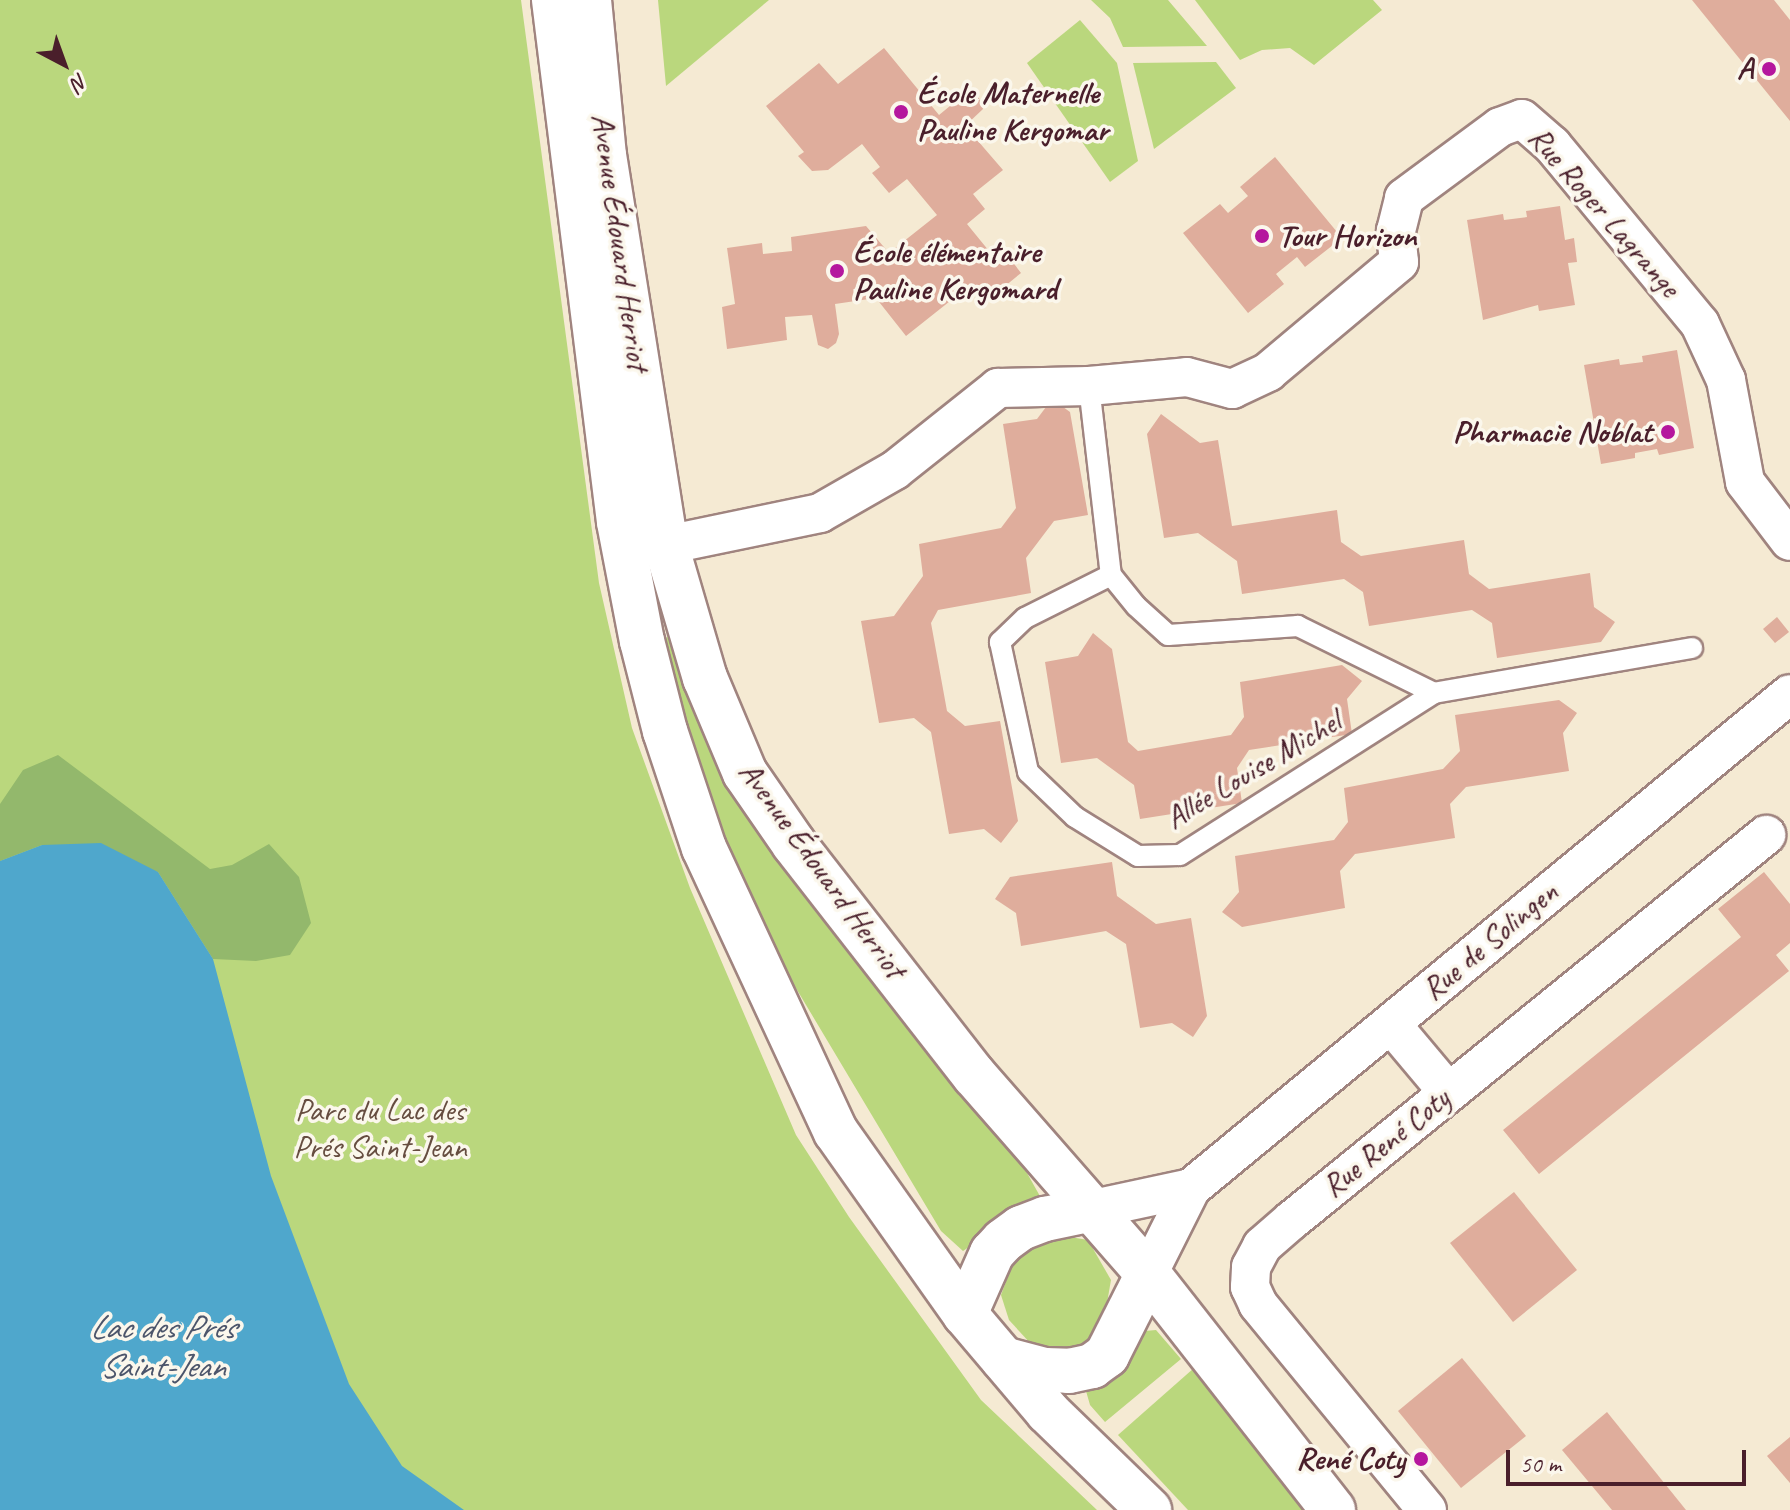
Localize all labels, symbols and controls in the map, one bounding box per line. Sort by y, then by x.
north arrow [24,24,104,104]
place label: A [1737,50,1753,88]
marker: A [1760,60,1778,78]
text: N [65,67,94,97]
place label: École Maternelle Pauline Kergomar [917,75,1105,150]
marker: École Maternelle Pauline Kergomar [892,103,910,121]
street label: Avenue Édouard Herriot [583,111,657,373]
street label: Rue Roger Lagrange [1519,118,1689,306]
place label: Tour Horizon [1278,217,1417,255]
marker: Tour Horizon [1253,227,1271,245]
place label: École élémentaire Pauline Kergomard [853,234,1054,309]
marker: École élémentaire Pauline Kergomard [828,262,846,280]
place label: Pharmacie Noblat [1453,413,1652,451]
marker: Pharmacie Noblat [1659,423,1677,441]
street label: Allée Louise Michel [1158,702,1348,838]
street label: Avenue Édouard Herriot [730,754,914,986]
street label: Rue de Solingen [1414,873,1566,1009]
street label: Rue René Coty [1314,1080,1458,1206]
park label: Parc du Lac des Prés Saint-Jean [293,1092,467,1167]
water label: Lac des Prés Saint-Jean [90,1306,234,1386]
scale bar [1510,1434,1750,1484]
place label: René Coty [1296,1440,1405,1478]
text: 50 m [1520,1449,1561,1479]
marker: René Coty [1412,1450,1430,1468]

